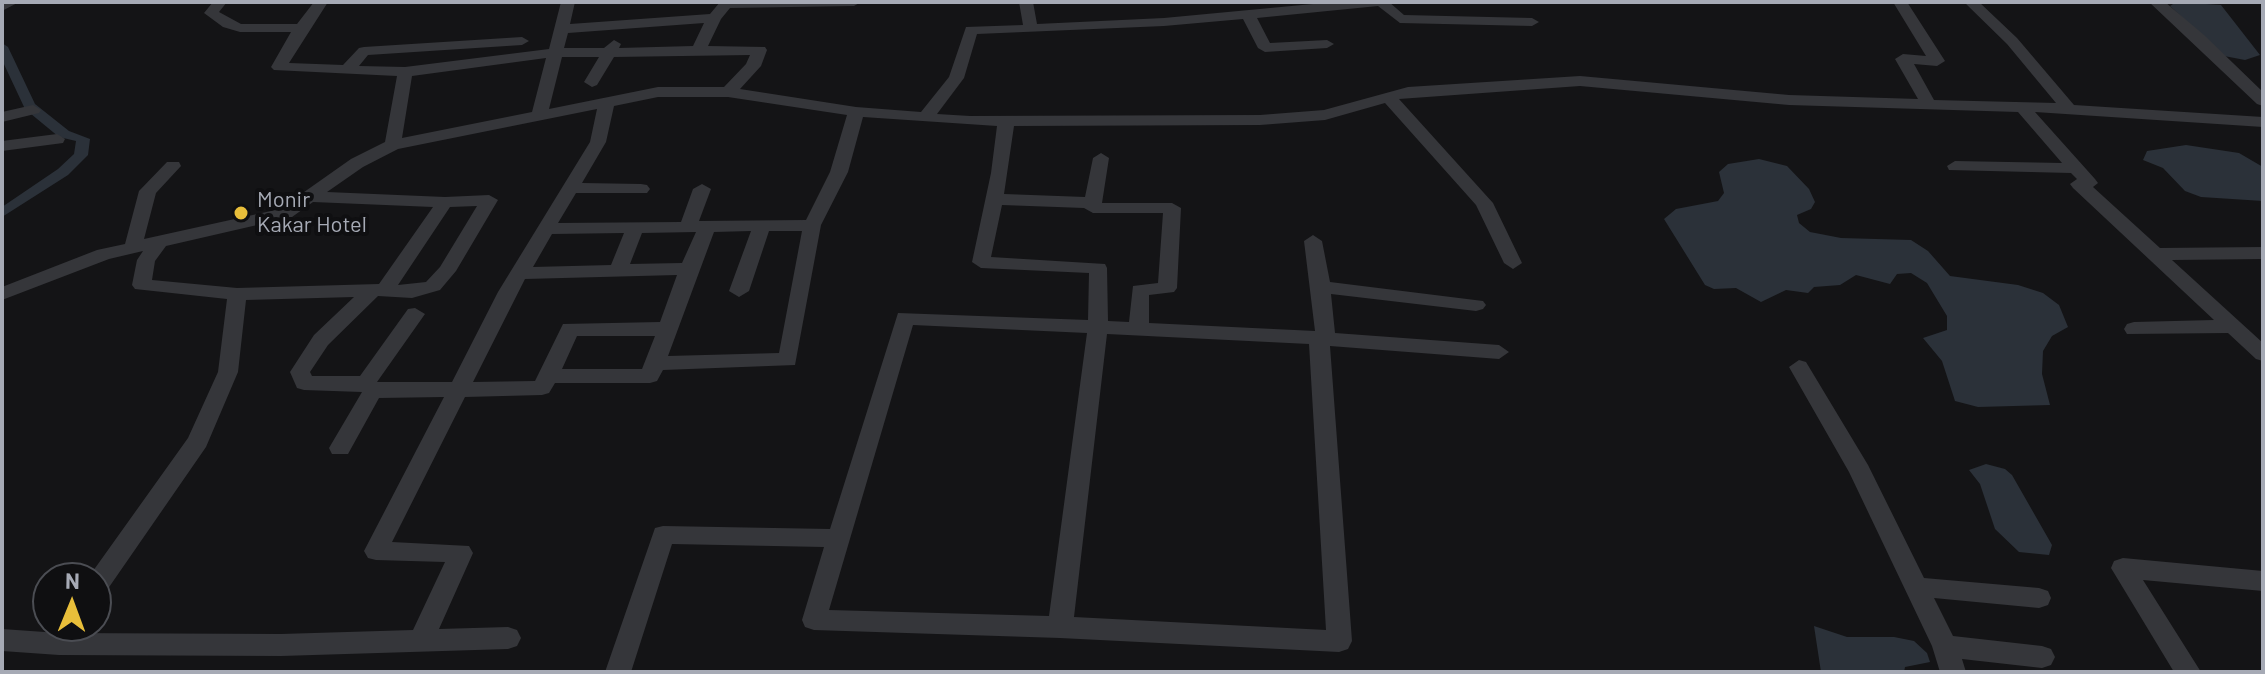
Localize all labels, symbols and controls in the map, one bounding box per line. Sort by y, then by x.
place label: Monir Kakar Hotel [257,187,367,238]
marker: Monir Kakar Hotel [232,204,250,222]
north arrow [32,562,112,642]
text: N [65,567,80,593]

